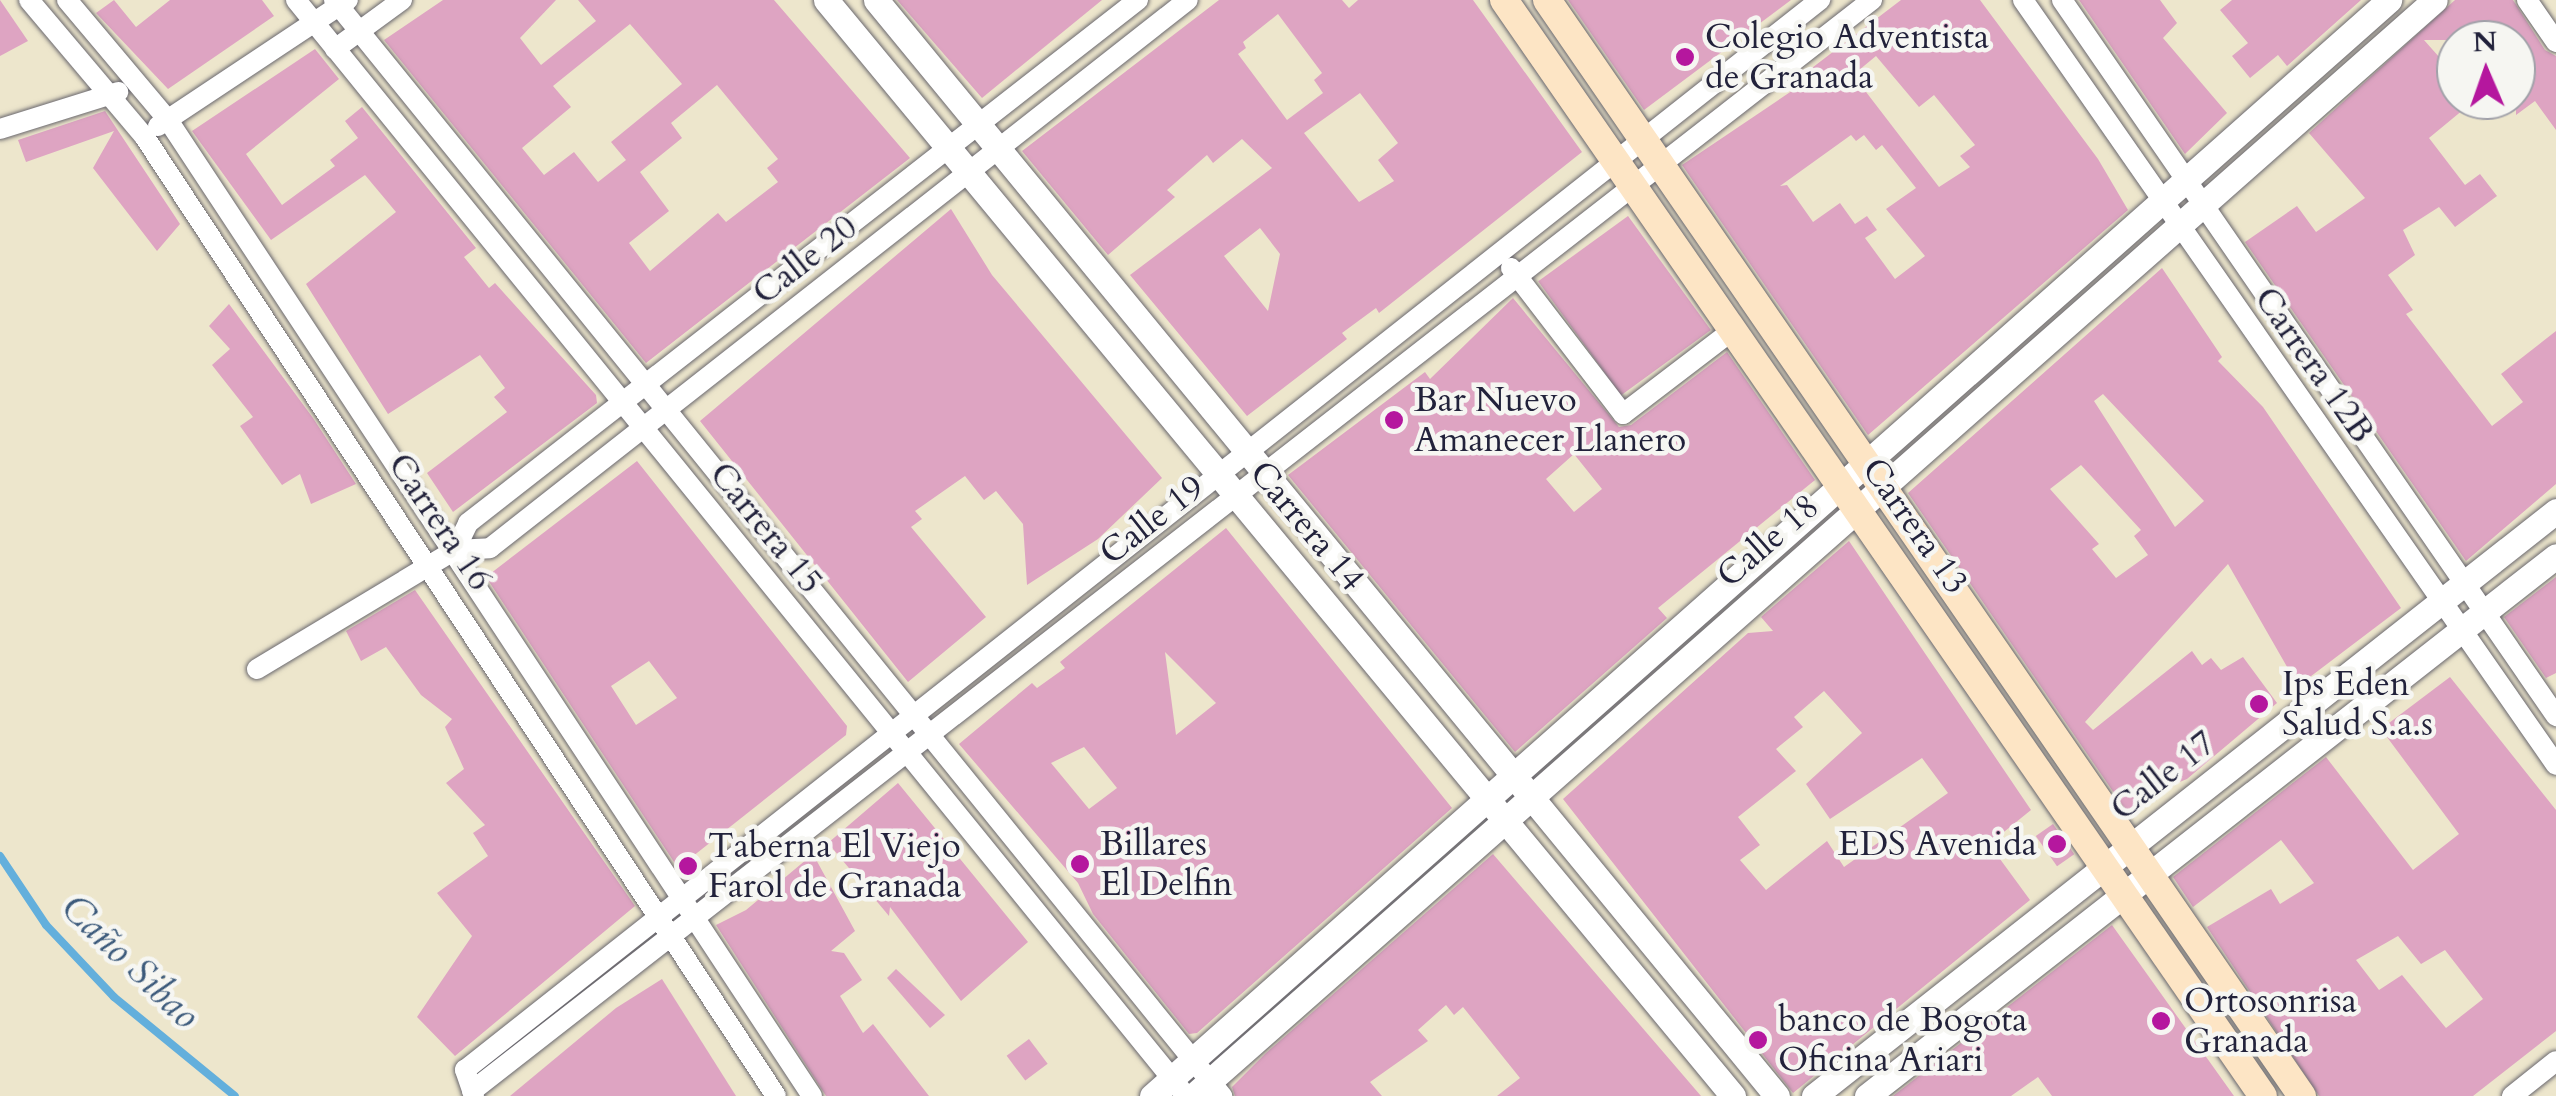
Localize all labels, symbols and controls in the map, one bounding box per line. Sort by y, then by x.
place label: Colegio Adventista de Granada [1705,16,1989,98]
north arrow [2436,20,2536,120]
text: N [2472,23,2498,61]
marker: Colegio Adventista de Granada [1674,46,1696,68]
street label: Calle 20 [744,206,866,314]
street label: Carrera 12B [2245,279,2383,451]
place label: Bar Nuevo Amanecer Llanero [1414,379,1686,461]
marker: Bar Nuevo Amanecer Llanero [1383,409,1405,431]
street label: Carrera 16 [379,445,501,599]
street label: Carrera 13 [1853,450,1977,602]
street label: Carrera 14 [1241,453,1373,599]
street label: Carrera 15 [700,454,832,602]
street label: Calle 19 [1091,466,1213,574]
street label: Calle 18 [1709,486,1827,596]
place label: Ips Eden Salud S.a.s [2282,663,2433,745]
marker: Ips Eden Salud S.a.s [2246,691,2272,717]
street label: Calle 17 [2102,722,2224,830]
place label: Billares El Delfin [1100,823,1233,905]
place label: EDS Avenida [1838,823,2037,865]
place label: Taberna El Viejo Farol de Granada [708,825,961,907]
marker: EDS Avenida [2046,833,2068,855]
marker: Billares El Delfin [1069,853,1091,875]
marker: Taberna El Viejo Farol de Granada [677,855,699,877]
water label: Caño Sibao [52,885,208,1039]
place label: Ortosonrisa Granada [2184,980,2357,1062]
place label: banco de Bogota Oficina Ariari [1778,999,2027,1081]
marker: Ortosonrisa Granada [2148,1008,2174,1034]
marker: banco de Bogota Oficina Ariari [1747,1029,1769,1051]

